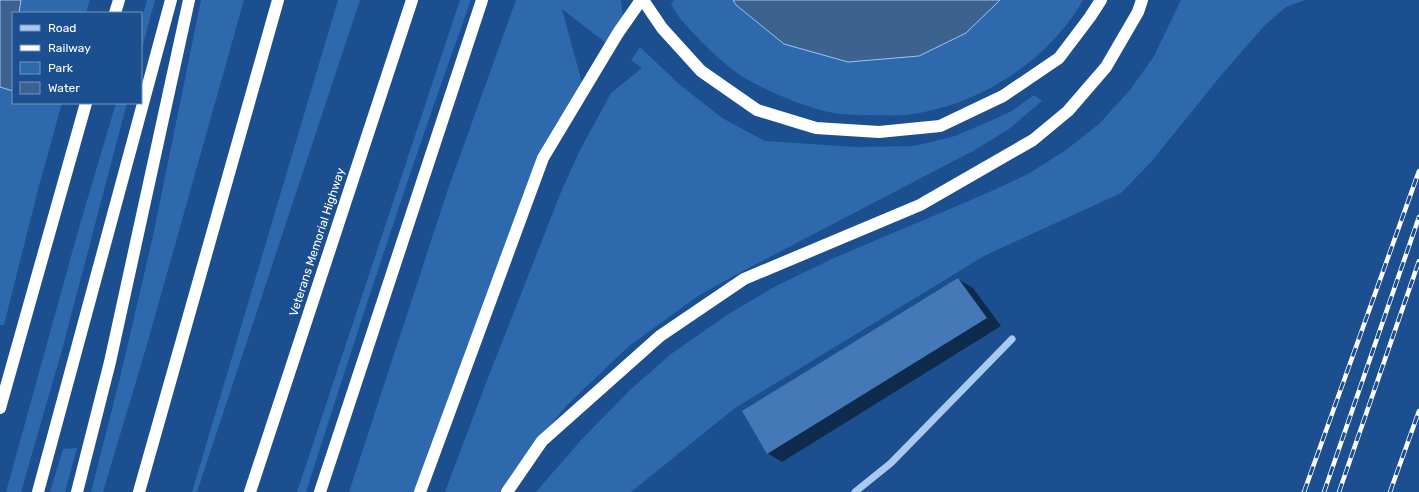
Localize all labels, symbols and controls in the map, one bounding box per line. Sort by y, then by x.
legend [12,12,142,104]
text: Road [48,21,76,35]
text: Railway [48,41,91,55]
text: Park [48,61,74,75]
text: Water [48,81,80,95]
street label: Veterans Memorial Highway [286,166,348,318]

